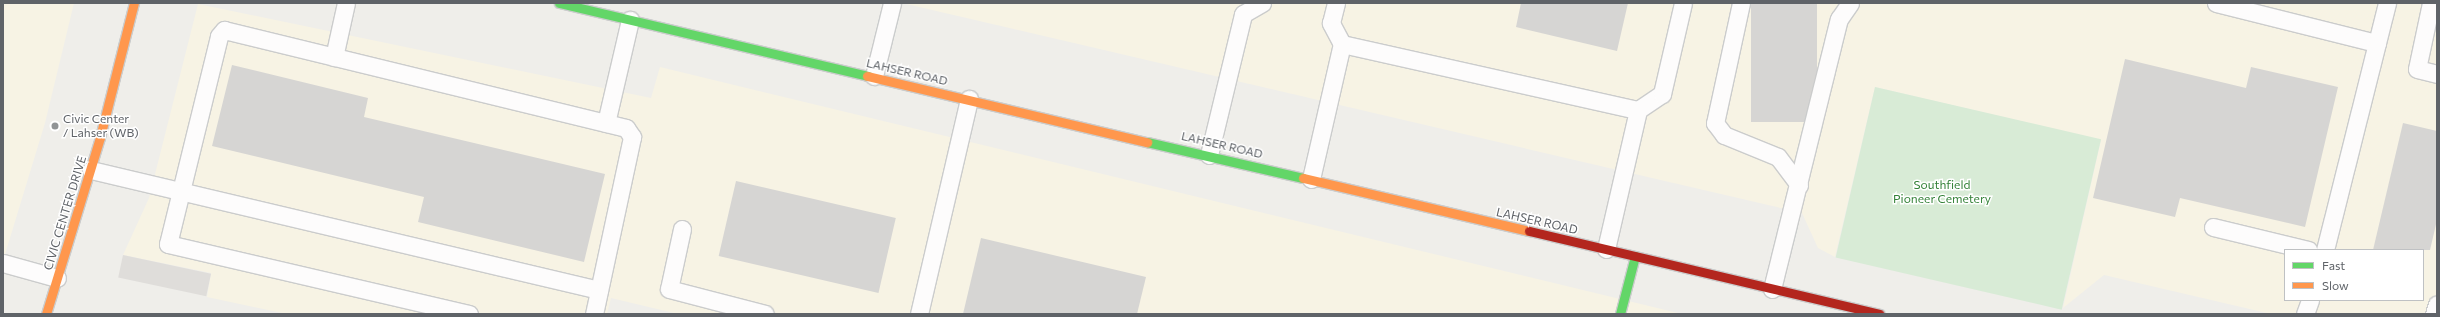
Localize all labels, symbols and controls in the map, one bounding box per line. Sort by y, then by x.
street label: LAHSER ROAD [865,56,949,88]
place label: Civic Center / Lahser (WB) [63,112,139,140]
marker: Civic Center / Lahser (WB) [50,121,60,131]
street label: LAHSER ROAD [1180,129,1264,161]
street label: CIVIC CENTER DRIVE [41,154,89,272]
park label: Southfield Pioneer Cemetery [1893,178,1991,206]
street label: LAHSER ROAD [1495,205,1579,237]
legend [2284,249,2424,301]
text: Fast [2322,258,2345,272]
text: Slow [2322,278,2349,292]

